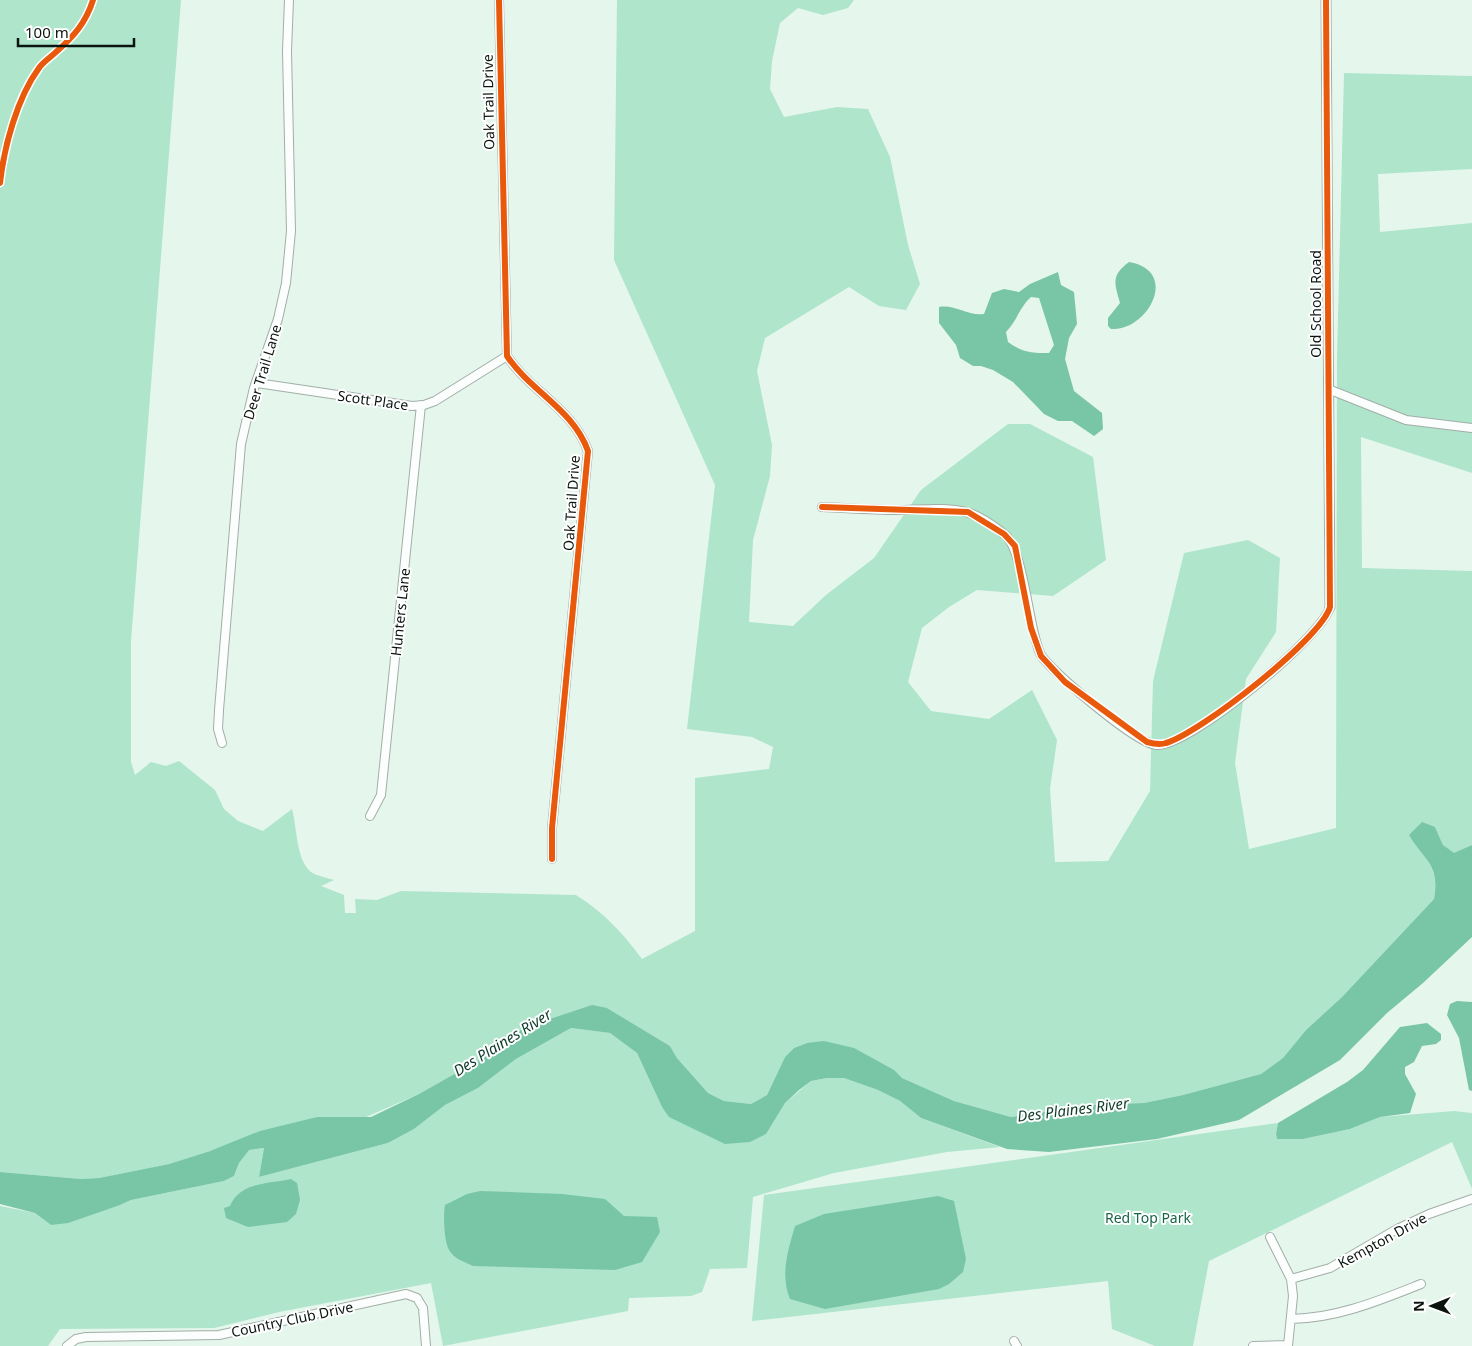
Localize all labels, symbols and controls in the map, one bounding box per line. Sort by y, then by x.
scale bar [18,15,134,47]
text: 100 m [25,22,69,42]
street label: Oak Trail Drive [478,54,498,150]
street label: Old School Road [1306,250,1325,358]
street label: Deer Trail Lane [239,322,286,422]
street label: Scott Place [336,386,410,414]
street label: Oak Trail Drive [558,454,584,551]
street label: Hunters Lane [386,567,414,657]
water label: Des Plaines River [449,1003,556,1080]
water label: Des Plaines River [1016,1092,1131,1126]
park label: Red Top Park [1105,1208,1191,1227]
street label: Kempton Drive [1334,1208,1430,1272]
north arrow [1407,1281,1457,1331]
street label: Country Club Drive [229,1297,355,1341]
text: N [1409,1300,1428,1312]

